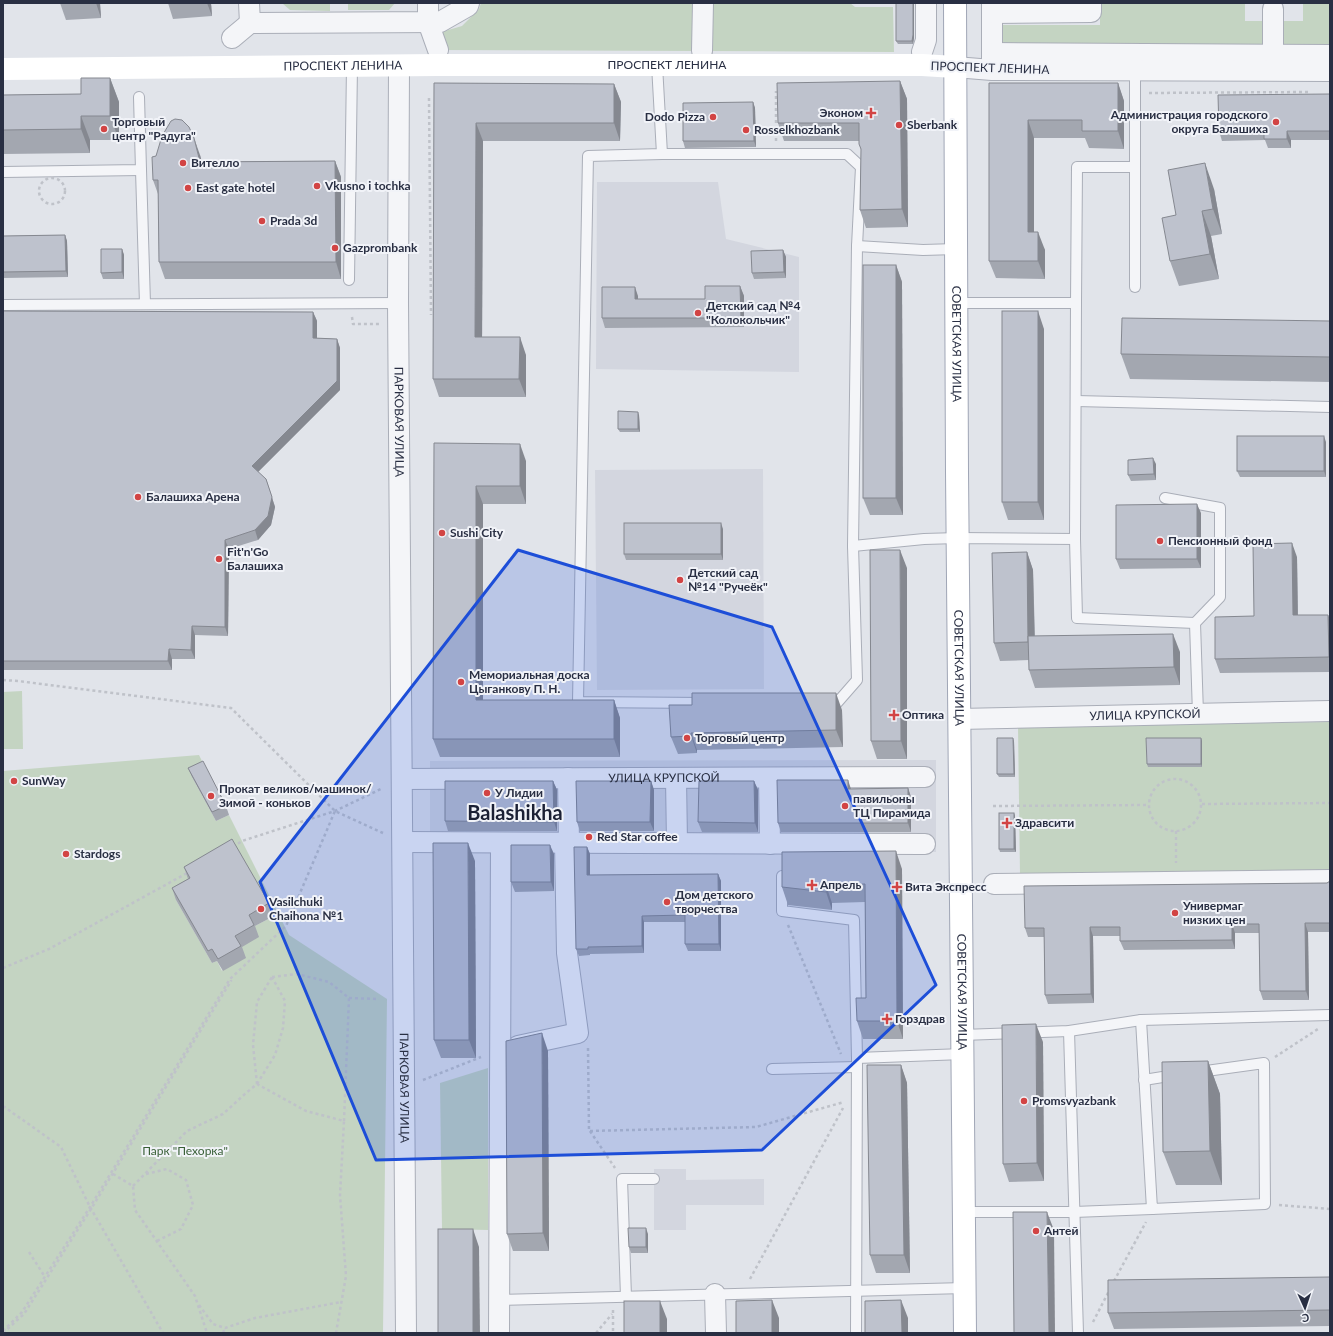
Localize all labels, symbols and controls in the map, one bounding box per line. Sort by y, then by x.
street label: ПРОСПЕКТ ЛЕНИНА [283,57,403,73]
street label: ПРОСПЕКТ ЛЕНИНА [608,57,727,72]
street label: ПРОСПЕКТ ЛЕНИНА [930,58,1051,77]
place label: Эконом [820,105,863,120]
place label: Администрация городского округа Балашиха [1110,107,1268,136]
marker: Эконом [866,108,876,118]
place label: Dodo Pizza [645,109,705,124]
marker: Dodo Pizza [708,112,718,122]
place label: Торговый центр "Радуга" [112,114,196,143]
place label: Sberbank [907,117,958,132]
marker: Администрация городского округа Балашиха [1271,117,1281,127]
marker: Sberbank [894,120,904,130]
place label: Rosselkhozbank [754,122,840,137]
marker: Торговый центр "Радуга" [99,124,109,134]
marker: Rosselkhozbank [741,125,751,135]
place label: Вителло [191,155,240,170]
marker: Вителло [178,158,188,168]
place label: Vkusno i tochka [324,178,411,193]
place label: East gate hotel [196,180,275,195]
marker: Vkusno i tochka [312,181,322,191]
marker: East gate hotel [183,183,193,193]
place label: Prada 3d [270,213,318,228]
marker: Prada 3d [257,216,267,226]
place label: Gazprombank [343,240,418,255]
marker: Gazprombank [330,243,340,253]
street label: СОВЕТСКАЯ УЛИЦА [949,286,965,403]
place label: Детский сад №4 "Колокольчик" [706,298,800,327]
marker: Детский сад №4 "Колокольчик" [693,308,703,318]
street label: ПАРКОВАЯ УЛИЦА [391,367,407,478]
place label: Балашиха Арена [146,489,240,504]
marker: Балашиха Арена [133,492,143,502]
place label: Sushi City [450,525,504,540]
marker: Sushi City [437,528,447,538]
place label: Пенсионный фонд [1168,533,1273,548]
marker: Пенсионный фонд [1155,536,1165,546]
place label: Fit'n'Go Балашиха [227,544,283,573]
marker: Fit'n'Go Балашиха [214,554,224,564]
place label: Детский сад №14 "Ручеёк" [688,565,768,594]
marker: Детский сад №14 "Ручеёк" [675,575,685,585]
street label: СОВЕТСКАЯ УЛИЦА [951,610,967,727]
place label: Мемориальная доска Цыганкову П. Н. [469,667,590,696]
marker: Мемориальная доска Цыганкову П. Н. [456,677,466,687]
street label: УЛИЦА КРУПСКОЙ [1089,706,1201,723]
place label: Оптика [902,707,944,722]
marker: Оптика [889,710,899,720]
place label: Торговый центр [695,730,785,745]
marker: Торговый центр [682,733,692,743]
street label: УЛИЦА КРУПСКОЙ [608,770,720,785]
place label: SunWay [22,773,66,788]
marker: SunWay [9,776,19,786]
place label: Прокат великов/машинок/ Зимой - коньков [219,781,372,810]
place label: У Лидии [494,785,543,800]
marker: У Лидии [482,788,492,798]
marker: Прокат великов/машинок/ Зимой - коньков [206,791,216,801]
place label: павильоны ТЦ Пирамида [853,791,931,820]
district label: Balashikha [467,800,563,824]
marker: павильоны ТЦ Пирамида [840,801,850,811]
place label: Здравсити [1015,815,1074,830]
marker: Здравсити [1002,818,1012,828]
place label: Red Star coffee [597,829,678,844]
marker: Red Star coffee [584,832,594,842]
place label: Stardogs [74,846,120,861]
marker: Stardogs [61,849,71,859]
place label: Апрель [819,877,862,892]
place label: Вита Экспресс [905,879,987,894]
marker: Апрель [807,880,817,890]
marker: Вита Экспресс [892,882,902,892]
place label: Дом детского творчества [675,887,753,916]
place label: Vasilchuki Chaihona №1 [268,894,343,923]
marker: Дом детского творчества [662,897,672,907]
place label: Универмаг низких цен [1182,898,1246,927]
marker: Vasilchuki Chaihona №1 [256,904,266,914]
marker: Универмаг низких цен [1170,908,1180,918]
street label: СОВЕТСКАЯ УЛИЦА [954,934,970,1051]
place label: Горздрав [895,1011,945,1026]
marker: Горздрав [882,1014,892,1024]
street label: ПАРКОВАЯ УЛИЦА [397,1033,413,1144]
place label: Promsvyazbank [1032,1093,1117,1108]
marker: Promsvyazbank [1019,1096,1029,1106]
park label: Парк "Пехорка" [142,1143,228,1158]
place label: Антей [1043,1223,1079,1238]
marker: Антей [1031,1226,1041,1236]
north arrow [1285,1288,1325,1328]
text: С [1301,1312,1310,1325]

